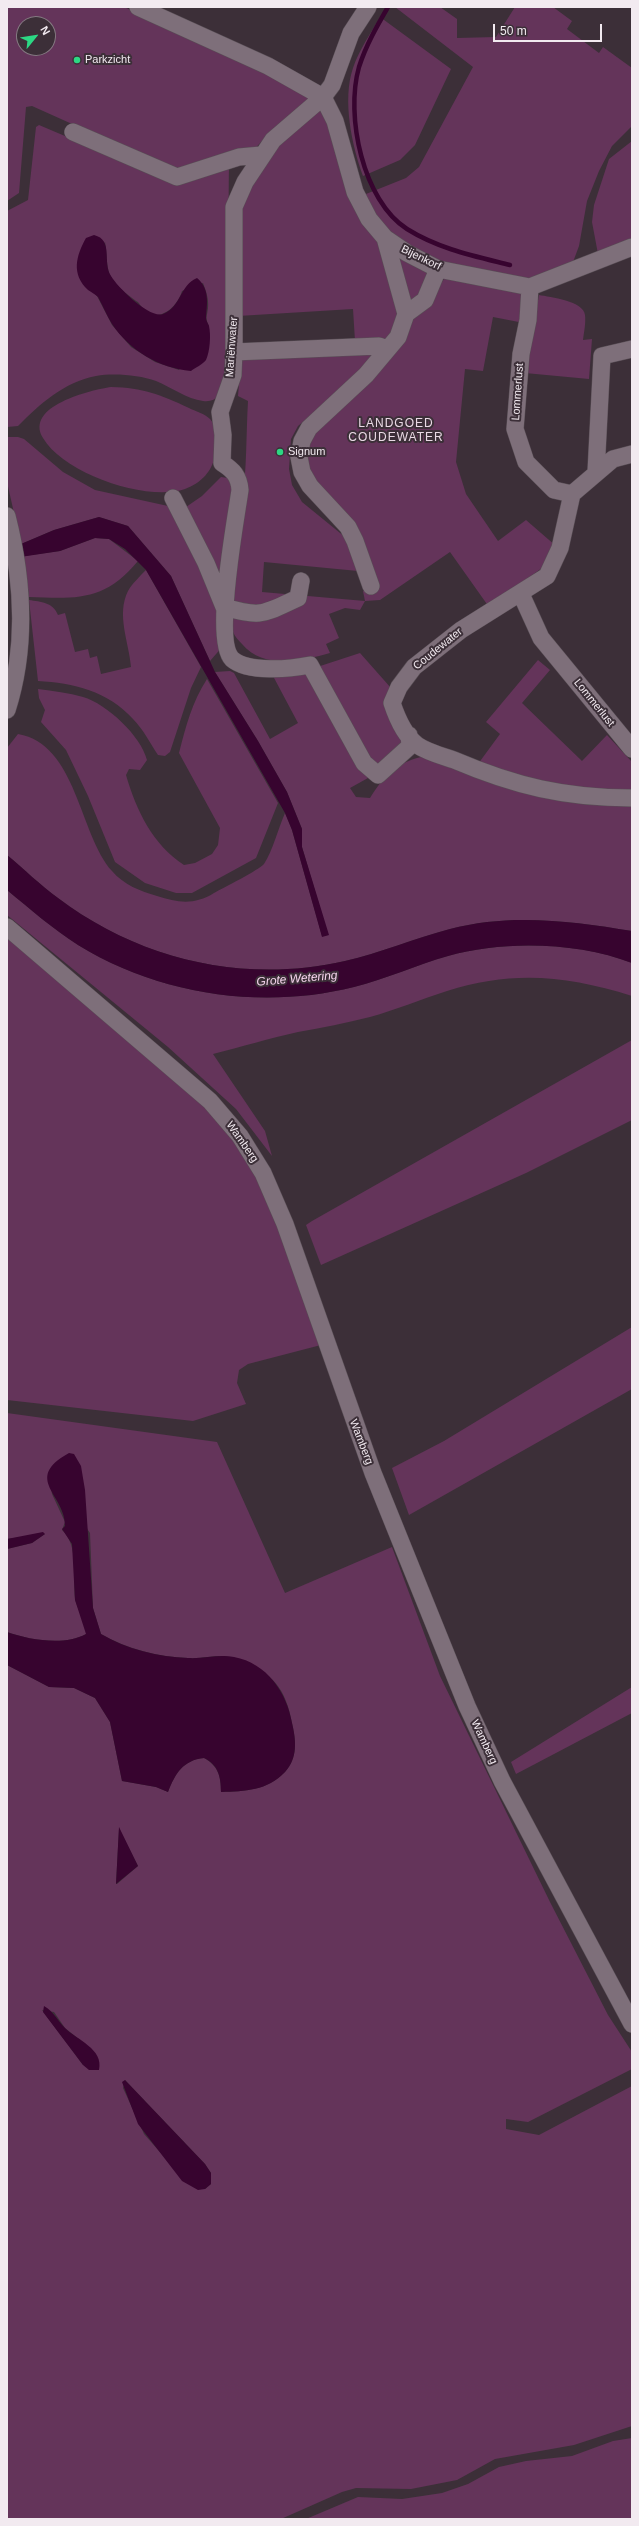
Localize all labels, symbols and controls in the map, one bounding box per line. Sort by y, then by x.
north arrow [16,16,56,56]
scale bar [495,16,604,42]
text: N [38,24,53,37]
text: 50 m [500,24,527,38]
place label: Parkzicht [85,53,130,67]
marker: Parkzicht [72,55,82,65]
street label: Bijenkorf [399,243,443,273]
street label: Mariënwater [223,316,241,378]
street label: Lommerlust [509,363,527,421]
district label: LANDGOED COUDEWATER [348,417,444,445]
place label: Signum [288,445,325,459]
marker: Signum [275,447,285,457]
street label: Coudewater [411,625,465,673]
street label: Lommerlust [571,677,617,729]
water label: Grote Wetering [256,968,338,990]
street label: Wamberg [223,1119,261,1165]
street label: Wamberg [346,1418,376,1466]
street label: Wamberg [468,1718,500,1766]

